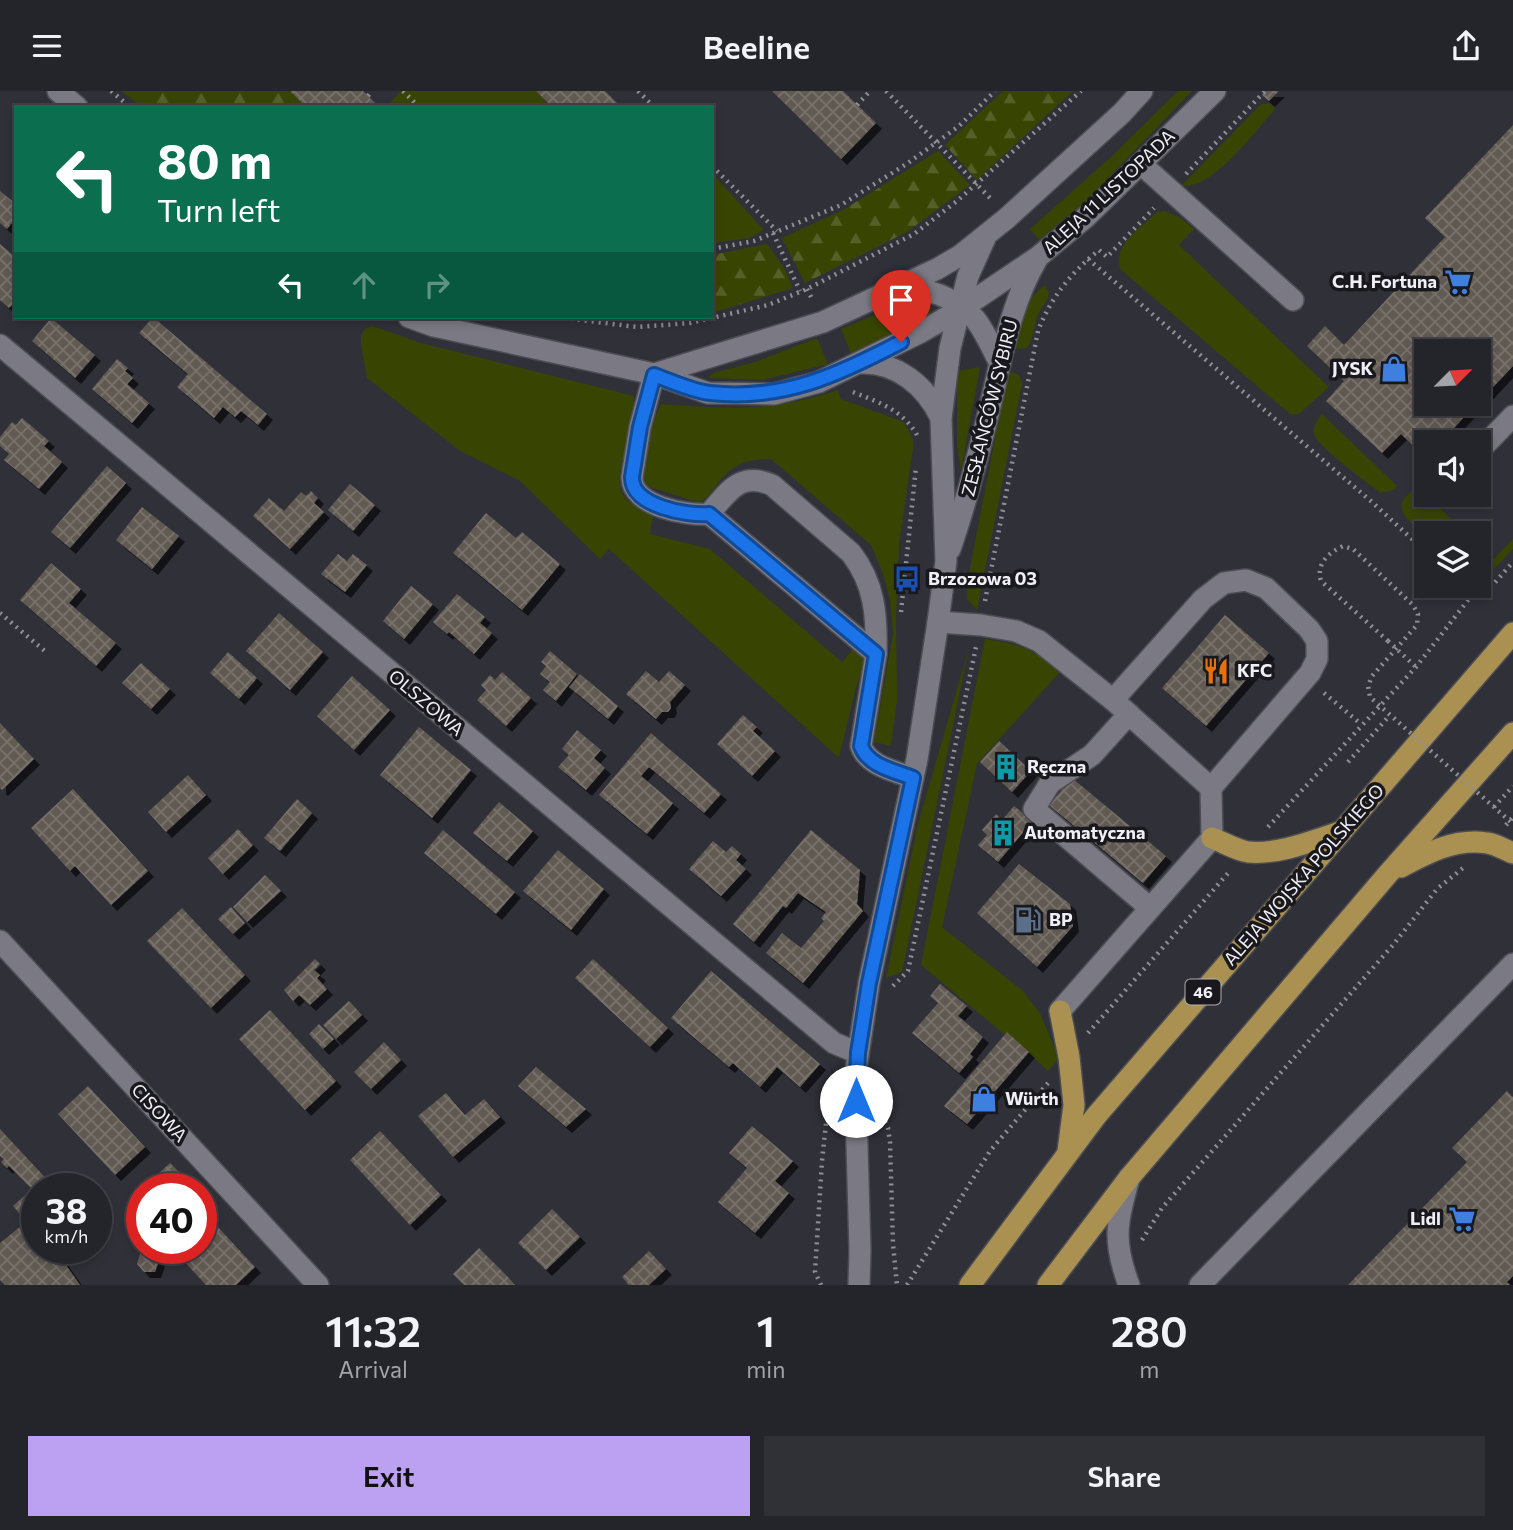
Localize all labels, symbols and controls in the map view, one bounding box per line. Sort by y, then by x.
text: Beeline [703,26,810,66]
icon: menu [28,27,66,65]
icon: share [1447,27,1485,65]
street label: ALEJA 11 LISTOPADA [1038,124,1179,258]
text: 80 m [157,129,272,189]
icon: left [42,133,133,224]
text: Turn left [157,189,281,229]
icon: left [272,266,310,304]
icon: ahead [345,266,383,304]
icon: right [418,266,456,304]
supermarket icon: C.H. Fortuna [1443,267,1473,297]
pin [871,270,931,342]
place label: C.H. Fortuna [1332,270,1437,292]
icon: arrive [882,281,920,319]
street label: ZESŁAŃCÓW SYBIRU [956,317,1022,499]
north arrow [1414,339,1491,417]
map controls [1414,339,1491,598]
shop icon: JYSK [1379,354,1409,384]
place label: JYSK [1332,357,1373,379]
button: sound [1414,430,1491,507]
button: layers [1414,521,1491,598]
bus stop icon: Brzozowa 03 [892,564,922,594]
place label: Brzozowa 03 [928,567,1037,589]
restaurant icon: KFC [1201,656,1231,686]
place label: KFC [1237,659,1272,681]
street label: OLSZOWA [385,665,469,740]
building icon: Ręczna [991,752,1021,782]
place label: Ręczna [1027,755,1086,777]
street label: ALEJA WOJSKA POLSKIEGO [1218,779,1388,970]
building icon: Automatyczna [988,818,1018,848]
place label: Automatyczna [1024,821,1146,843]
fuel station icon: BP [1013,905,1043,935]
place label: BP [1049,908,1073,930]
road number: 46 [1186,979,1220,1005]
position arrow [819,1064,893,1138]
street label: CISOWA [127,1079,192,1146]
shop icon: Würth [969,1084,999,1114]
place label: Würth [1005,1087,1059,1109]
speed limit sign: 40 [126,1173,217,1264]
text: 38 [45,1188,88,1231]
supermarket icon: Lidl [1447,1204,1477,1234]
place label: Lidl [1410,1207,1441,1229]
text: km/h [45,1225,88,1247]
text: 11:32 [325,1304,421,1356]
text: 1 [757,1304,775,1356]
text: 280 [1111,1304,1188,1356]
text: Arrival [338,1355,408,1383]
text: min [746,1355,785,1383]
text: m [1139,1355,1159,1383]
button: Exit [28,1436,750,1516]
button: Share [764,1436,1485,1516]

